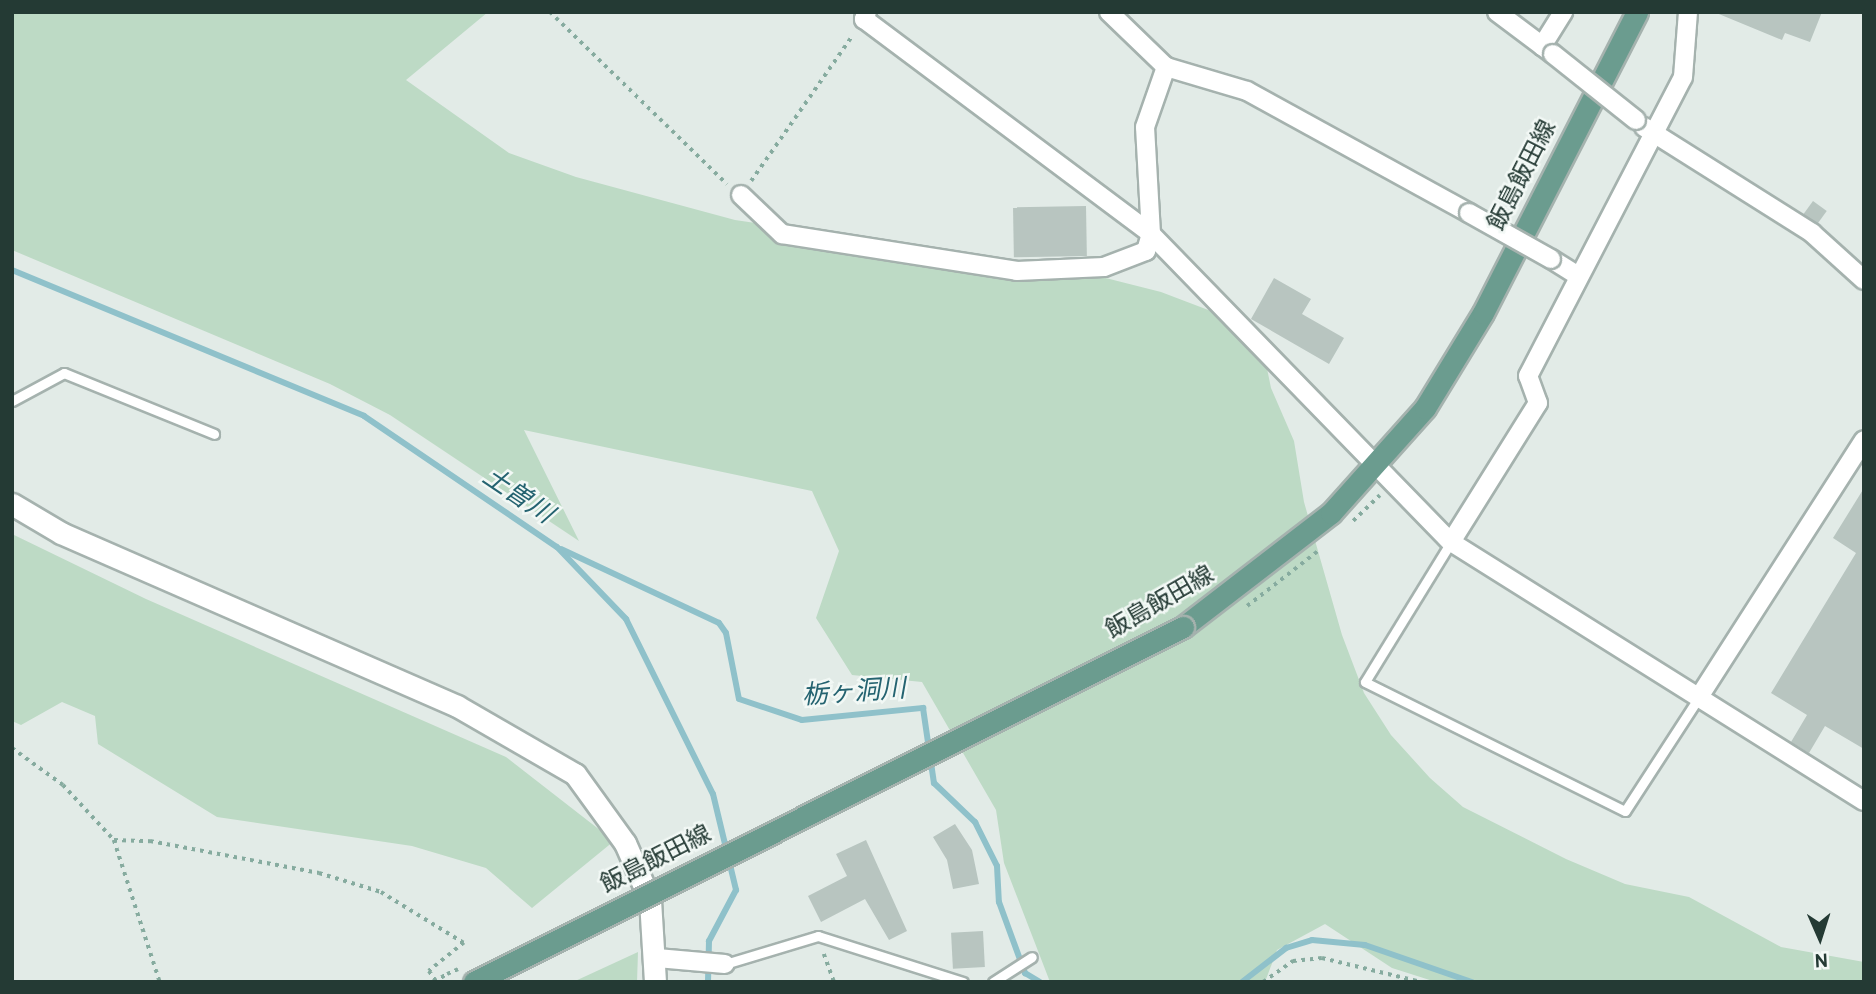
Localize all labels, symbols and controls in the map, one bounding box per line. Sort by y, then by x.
street label: 飯島飯田線 [1484,116,1564,236]
water label: 土曽川 [476,462,558,532]
street label: 飯島飯田線 [1102,562,1220,646]
water label: 栃ヶ洞川 [801,675,907,713]
street label: 飯島飯田線 [597,821,717,901]
north arrow [1785,903,1855,973]
text: N [1814,947,1829,971]

